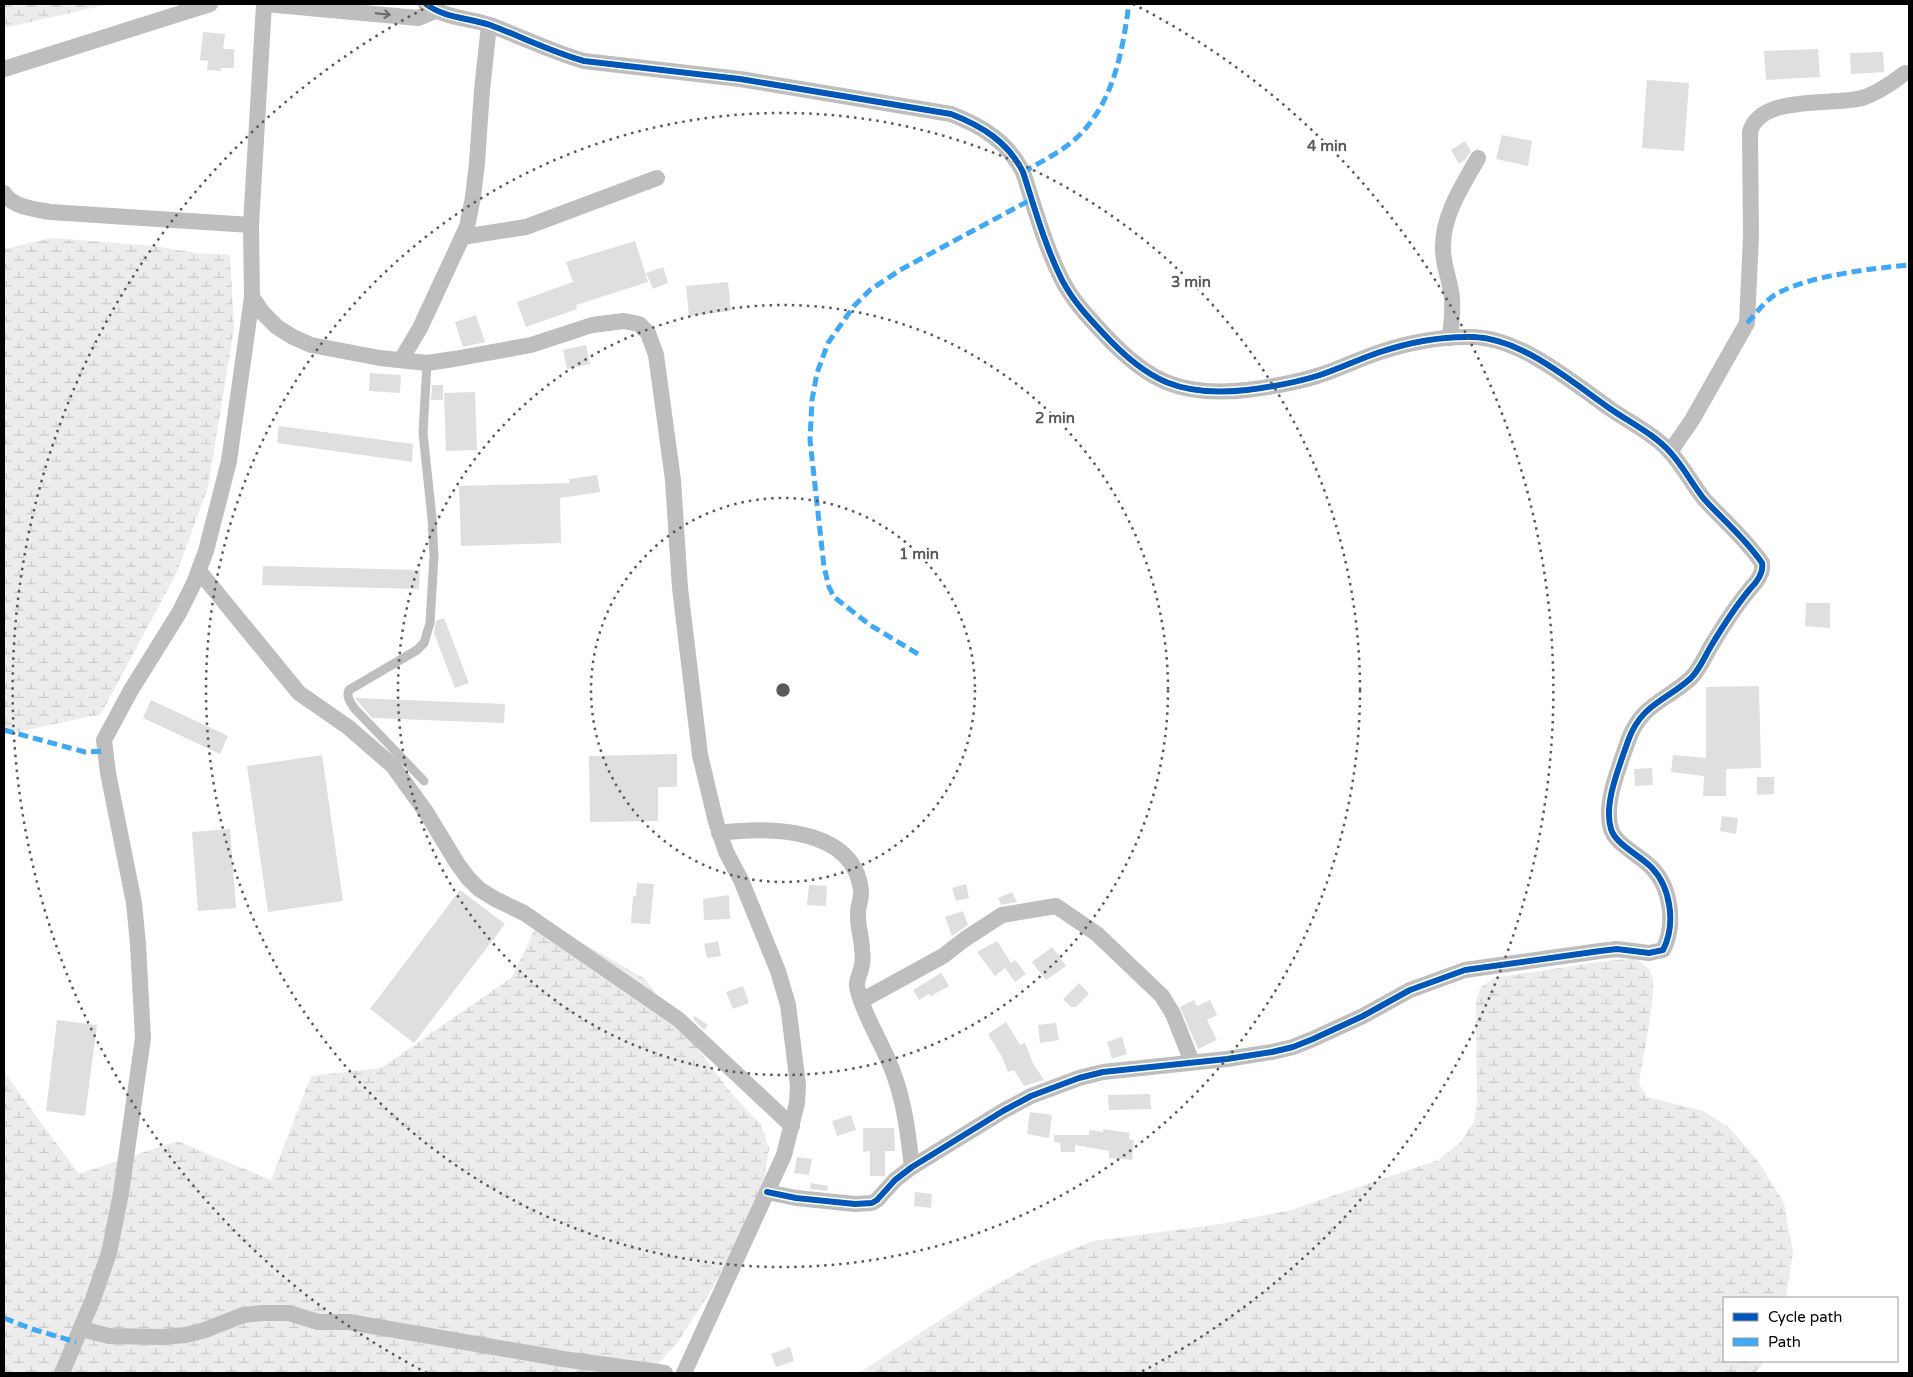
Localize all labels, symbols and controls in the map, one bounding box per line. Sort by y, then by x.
one-way arrow [375,10,391,19]
text: 4 min [1307,137,1347,155]
text: 3 min [1171,273,1211,291]
text: 2 min [1035,409,1075,427]
text: 1 min [899,545,939,563]
centre of rings [774,681,792,699]
legend [1723,1297,1898,1362]
text: Cycle path [1768,1308,1842,1326]
text: Path [1768,1333,1801,1351]

